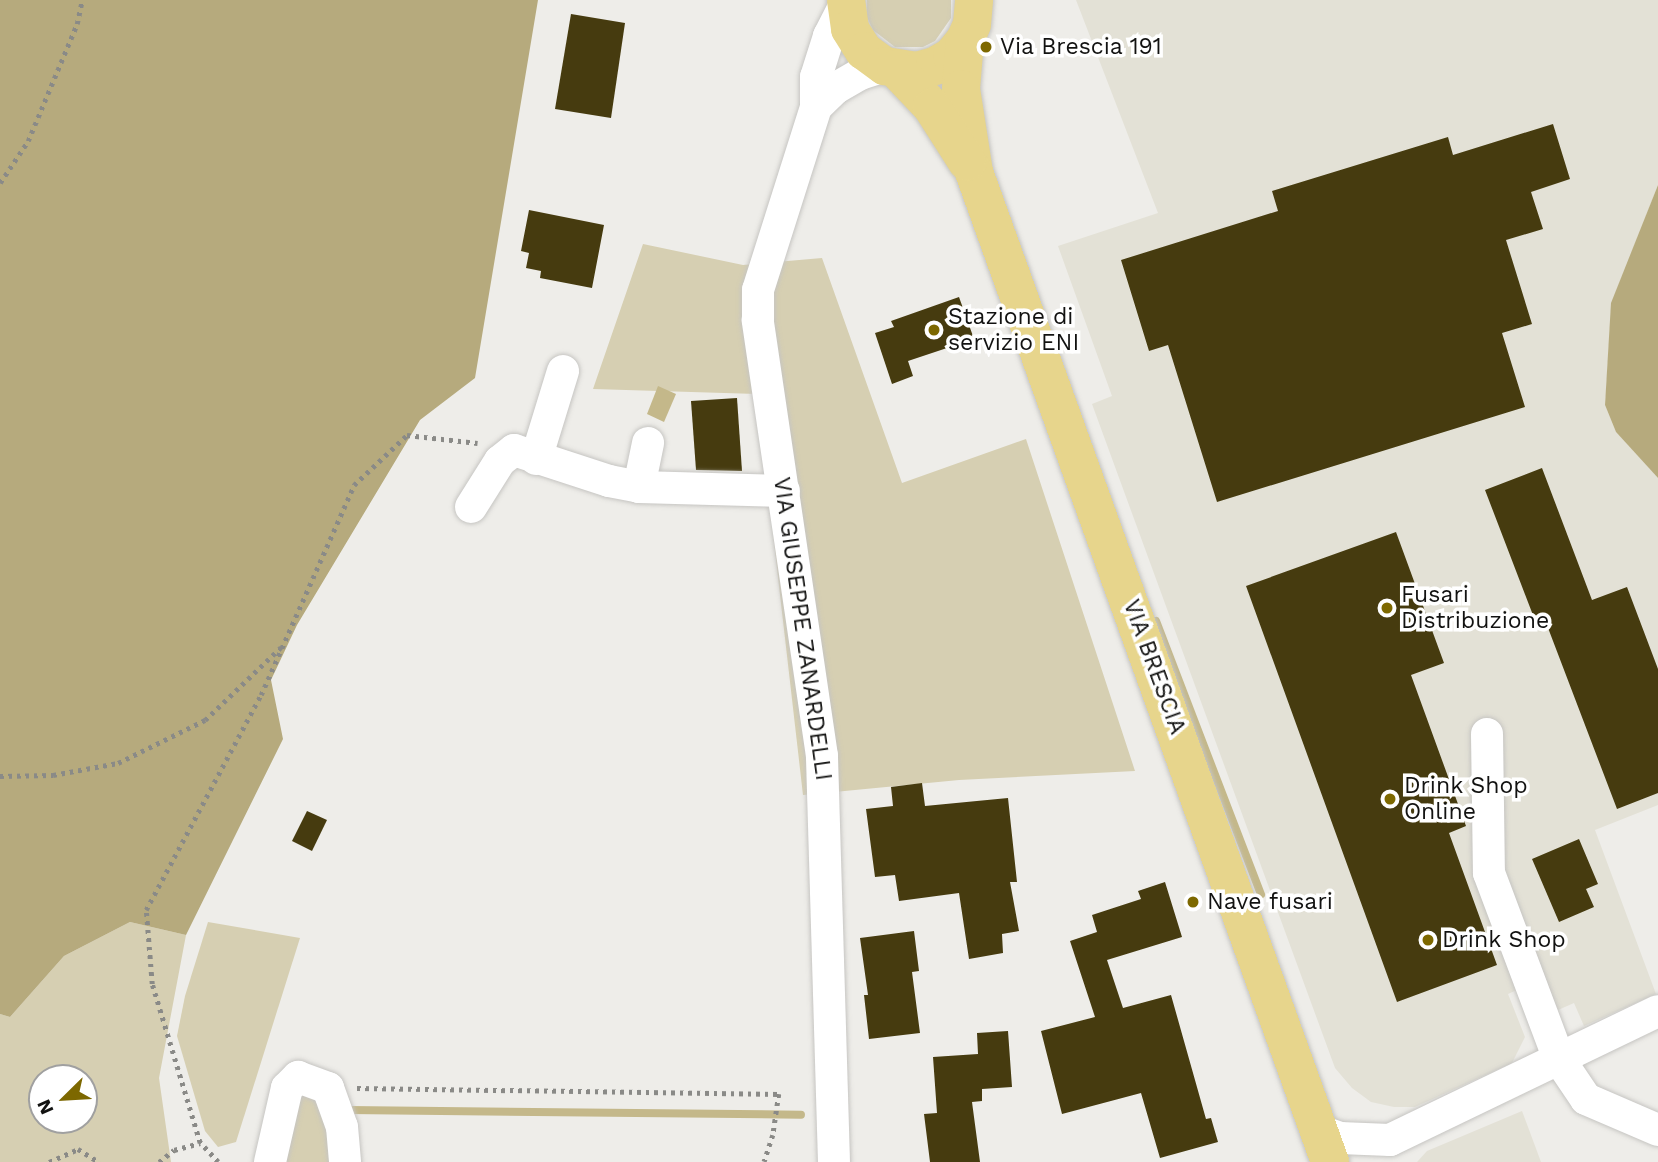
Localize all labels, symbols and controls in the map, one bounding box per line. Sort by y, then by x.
place label: Via Brescia 191 [1000,33,1163,61]
marker: Via Brescia 191 [978,39,994,55]
place label: Stazione di servizio ENI [948,303,1079,357]
marker: Stazione di servizio ENI [926,322,942,338]
street label: VIA GIUSEPPE ZANARDELLI [767,475,837,783]
place label: Fusari Distribuzione [1401,581,1549,635]
street label: VIA BRESCIA [1117,595,1191,739]
marker: Fusari Distribuzione [1379,600,1395,616]
place label: Drink Shop Online [1404,772,1528,826]
marker: Drink Shop Online [1382,791,1398,807]
place label: Nave fusari [1207,888,1333,916]
marker: Nave fusari [1185,894,1201,910]
place label: Drink Shop [1442,926,1566,954]
marker: Drink Shop [1420,932,1436,948]
north arrow [28,1064,98,1134]
text: N [32,1096,59,1118]

